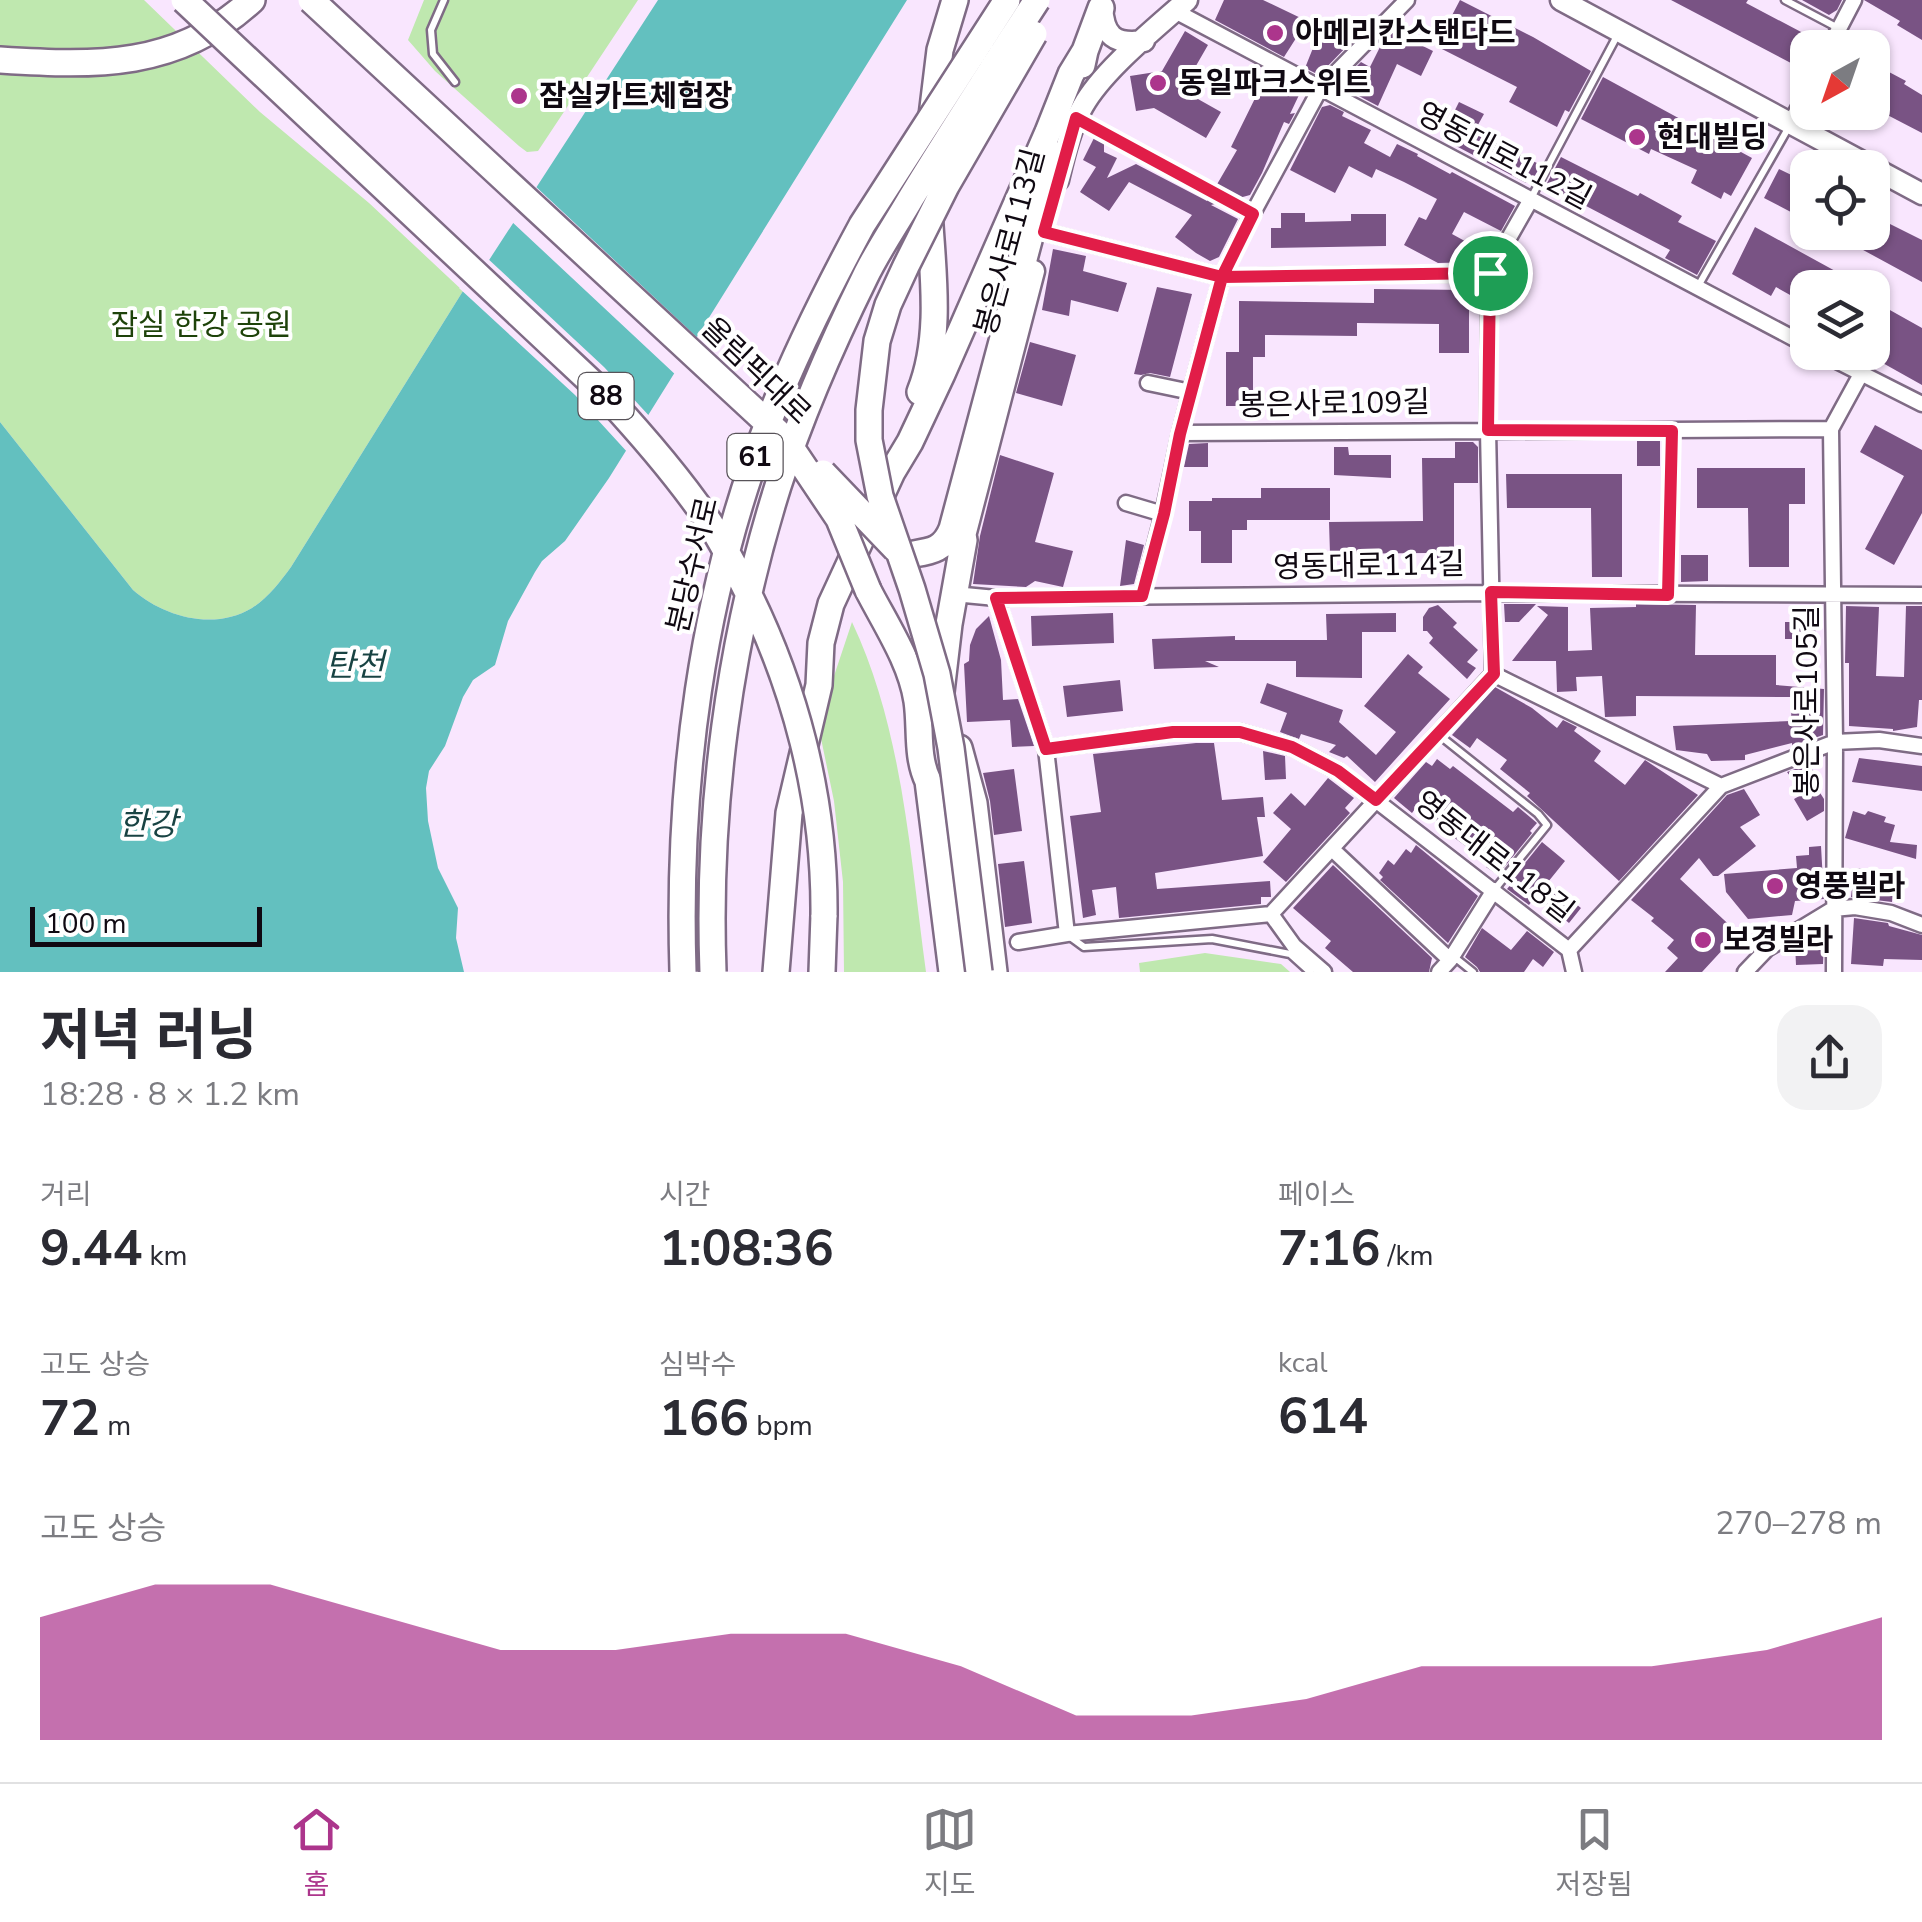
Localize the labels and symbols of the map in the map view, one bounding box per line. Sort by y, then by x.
place label: 아메리칸스탠다드 [1295,13,1516,54]
marker: 아메리칸스탠다드 [1264,22,1286,44]
north arrow [1790,30,1890,130]
place label: 동일파크스위트 [1178,63,1371,104]
marker: 동일파크스위트 [1147,72,1169,94]
place label: 잠실카트체험장 [539,76,733,117]
marker: 잠실카트체험장 [508,85,530,107]
street label: 영동대로112길 [1410,93,1598,219]
place label: 현대빌딩 [1657,117,1767,158]
marker: 현대빌딩 [1626,126,1648,148]
street label: 봉은사로113길 [965,144,1055,340]
pin [1448,231,1533,316]
park label: 잠실 한강 공원 [110,305,292,346]
street label: 올림픽대로 [692,308,820,434]
road number: 88 [578,373,634,419]
street label: 봉은사로109길 [1238,382,1430,426]
road number: 61 [728,434,782,480]
street label: 분당수서로 [658,493,728,637]
street label: 영동대로114길 [1273,544,1465,588]
street label: 봉은사로105길 [1787,605,1828,797]
water label: 탄천 [326,644,388,687]
street label: 영동대로118길 [1406,782,1582,932]
water label: 한강 [119,803,182,846]
place label: 영풍빌라 [1795,866,1905,907]
marker: 영풍빌라 [1764,875,1786,897]
scale bar [30,902,262,946]
place label: 보경빌라 [1723,920,1833,961]
marker: 보경빌라 [1692,929,1714,951]

